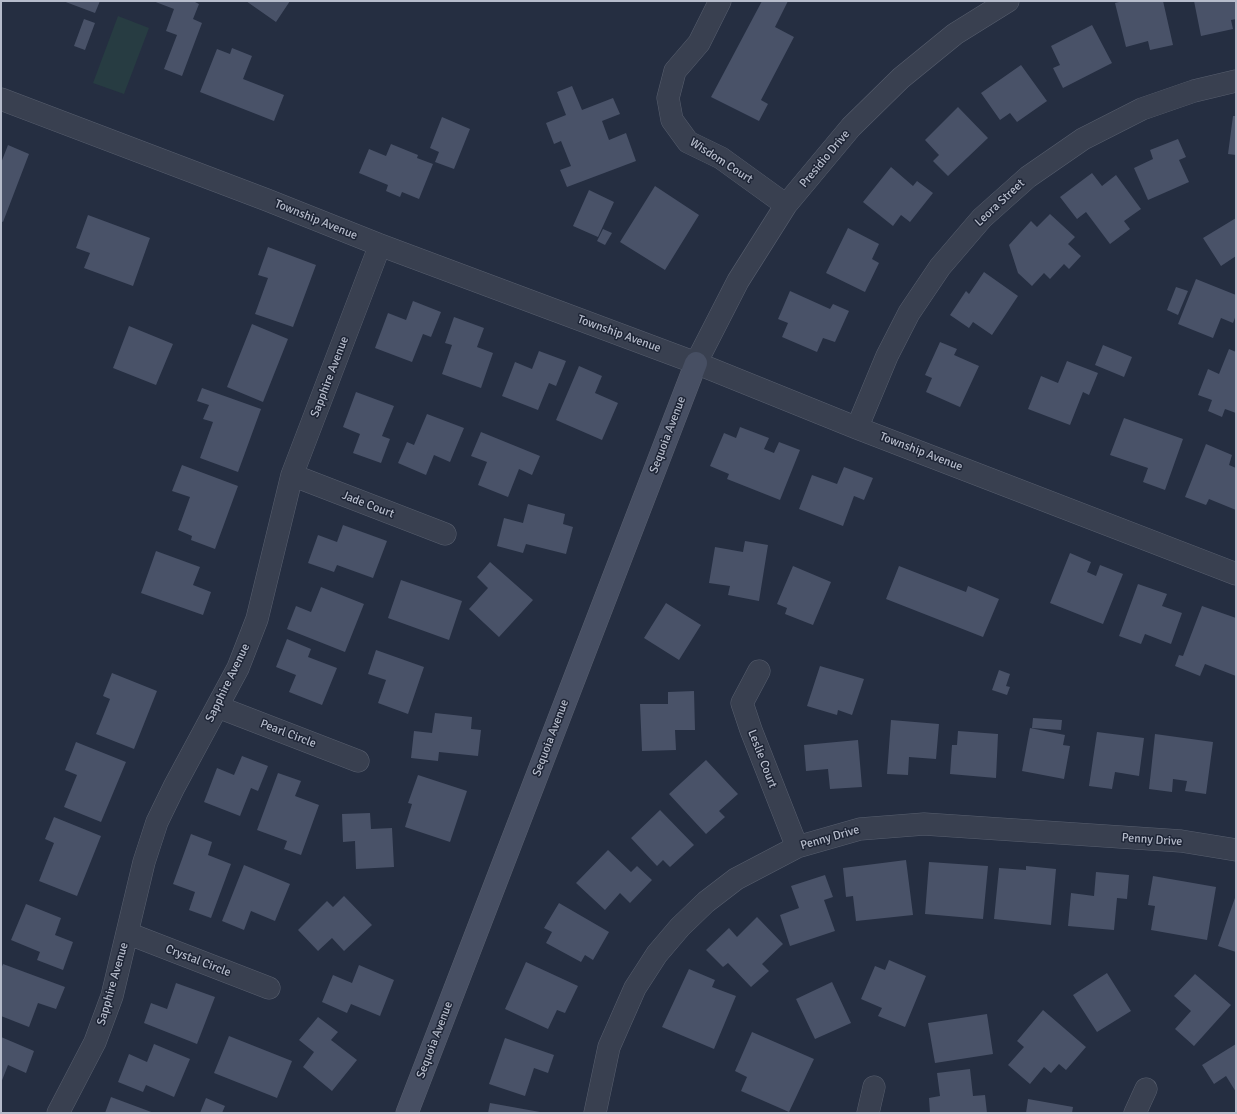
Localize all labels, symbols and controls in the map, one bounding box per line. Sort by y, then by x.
street label: Presidio Drive [797,127,853,191]
street label: Wisdom Court [687,135,755,187]
street label: Leora Street [972,176,1028,230]
street label: Township Avenue [273,197,359,243]
street label: Township Avenue [575,312,663,356]
street label: Sapphire Avenue [308,334,352,420]
street label: Sequoia Avenue [647,394,689,476]
street label: Township Avenue [877,430,965,474]
street label: Jade Court [340,488,396,522]
street label: Sapphire Avenue [203,641,253,725]
street label: Sequoia Avenue [530,697,572,779]
street label: Pearl Circle [258,717,318,751]
street label: Leslie Court [744,728,780,790]
street label: Penny Drive [799,823,861,853]
street label: Penny Drive [1121,831,1183,849]
street label: Sapphire Avenue [94,941,132,1027]
street label: Crystal Circle [163,942,233,980]
street label: Sequoia Avenue [414,999,456,1081]

